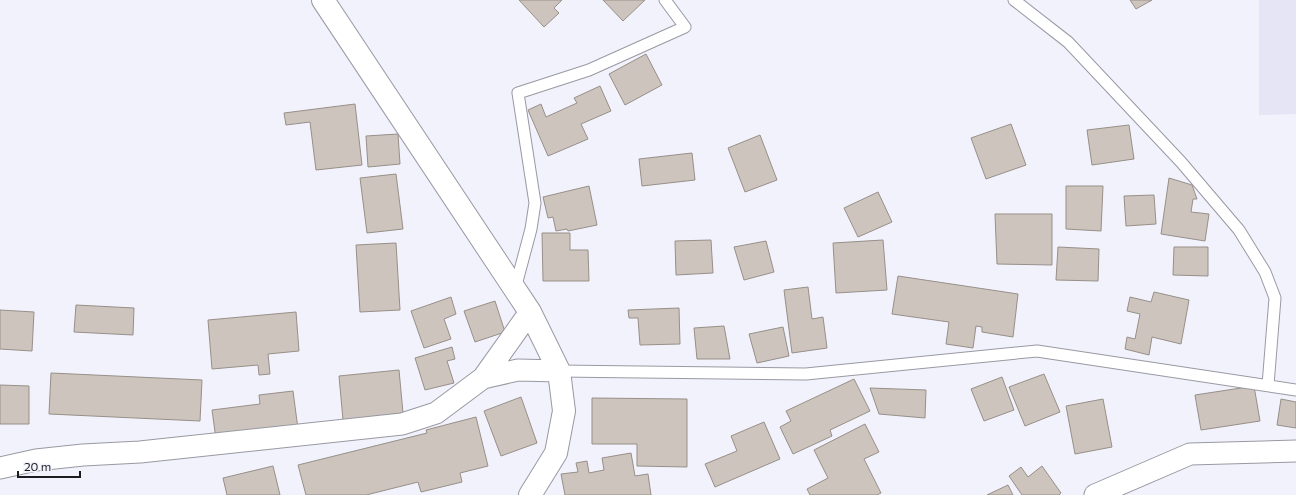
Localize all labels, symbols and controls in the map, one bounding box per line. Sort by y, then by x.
scale bar [18,453,80,479]
text: 20 m [24,459,51,473]

